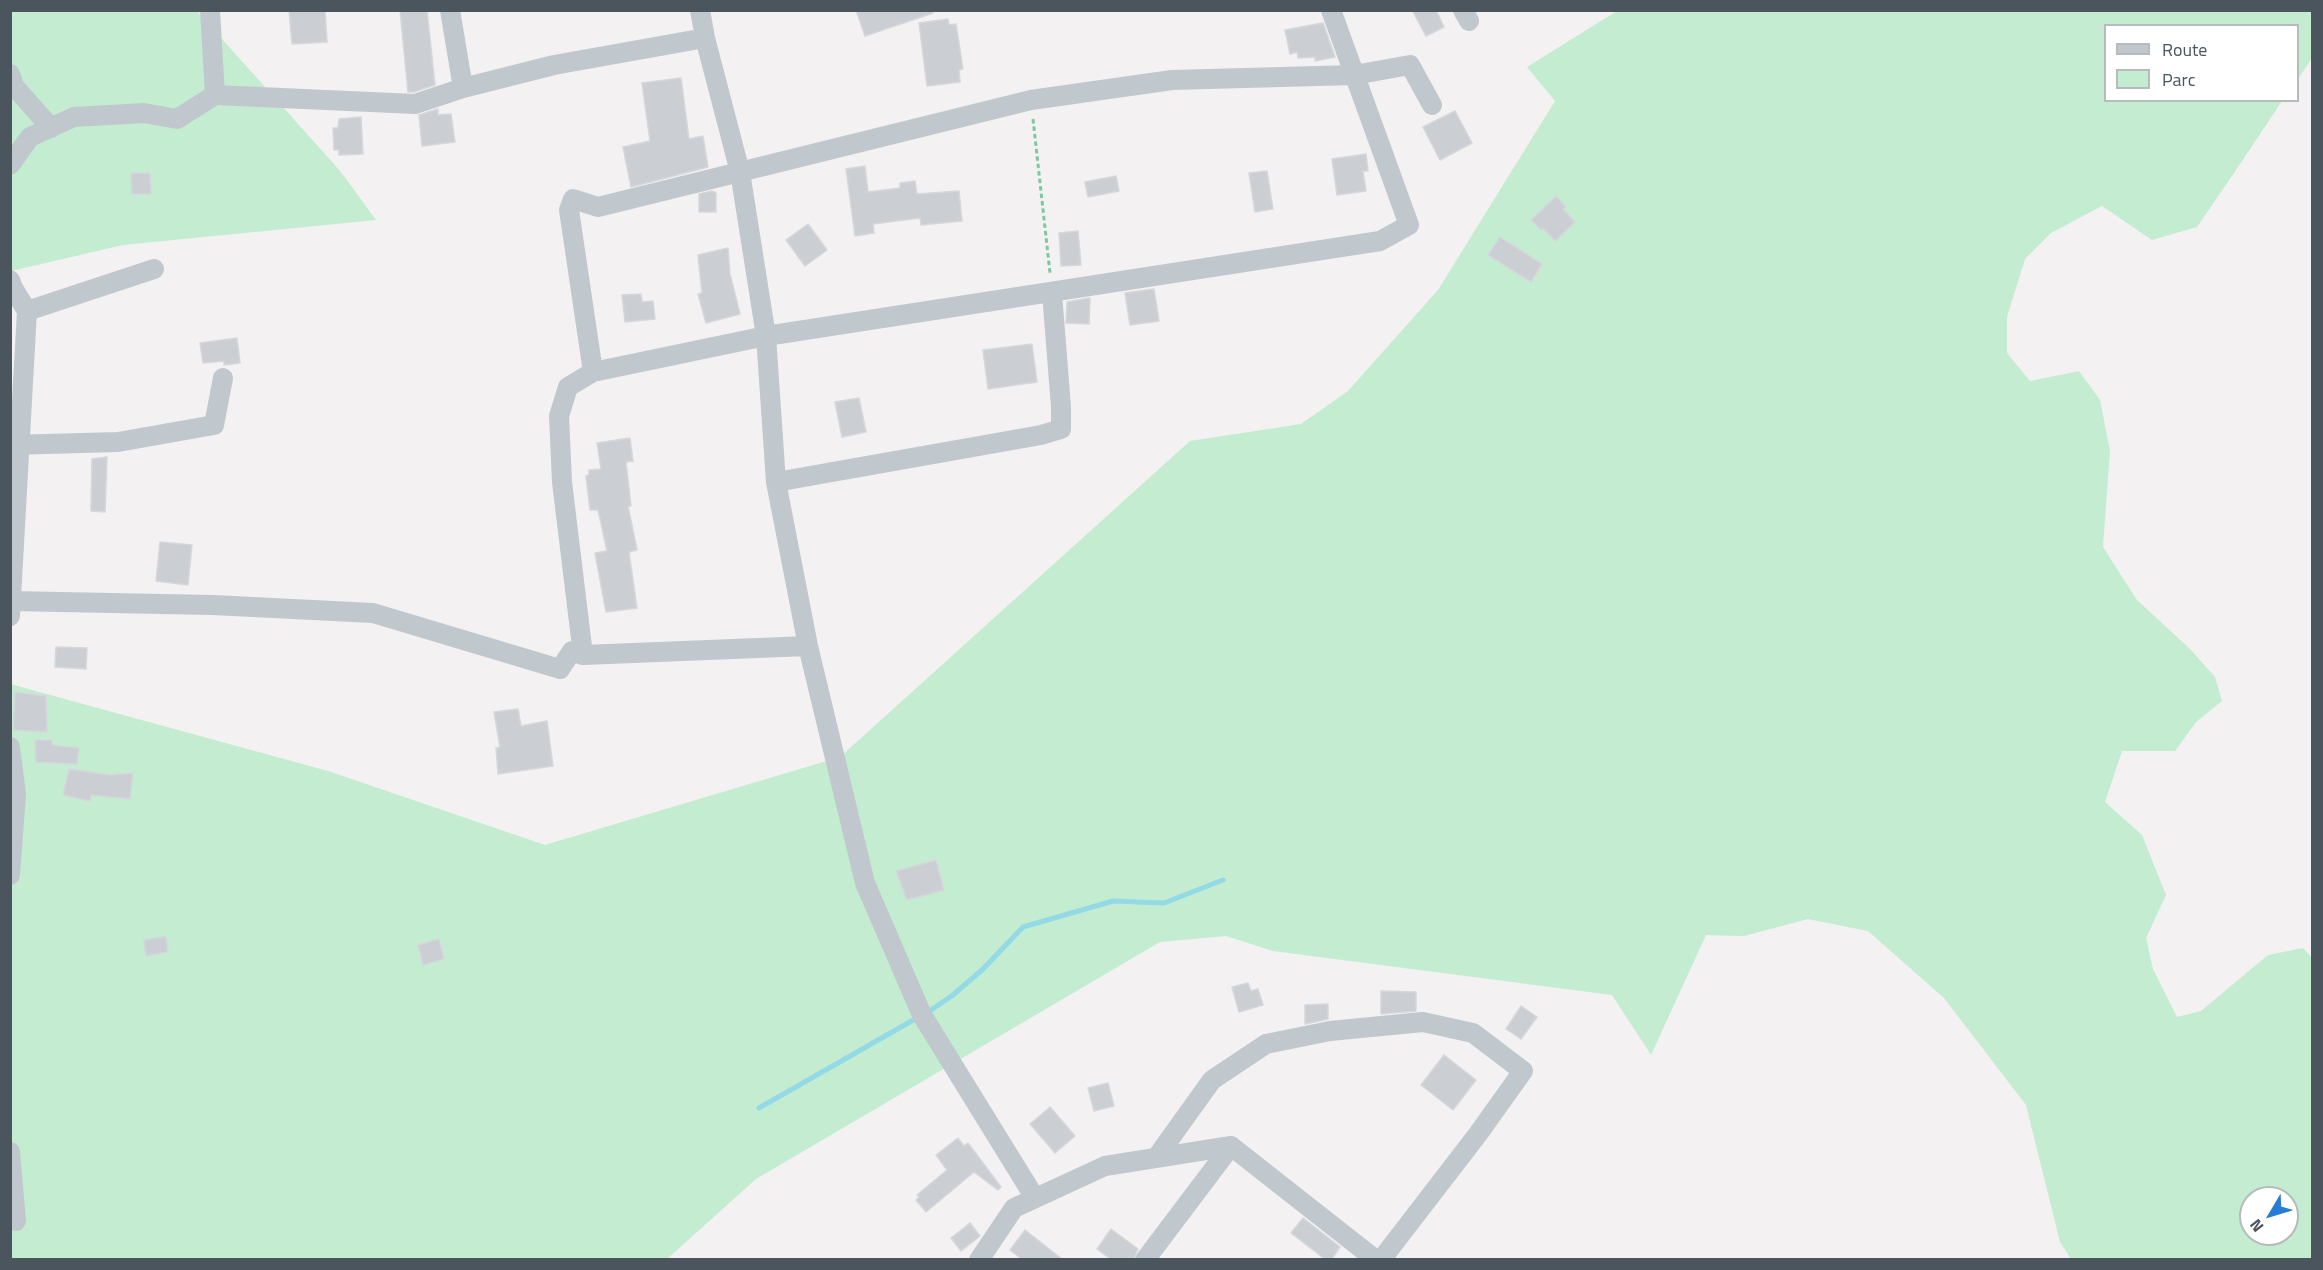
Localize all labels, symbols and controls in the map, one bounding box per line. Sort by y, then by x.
legend [2104,24,2299,102]
text: Route [2162,36,2207,63]
text: Parc [2162,66,2196,93]
north arrow [2239,1186,2299,1246]
text: N [2244,1214,2269,1238]

